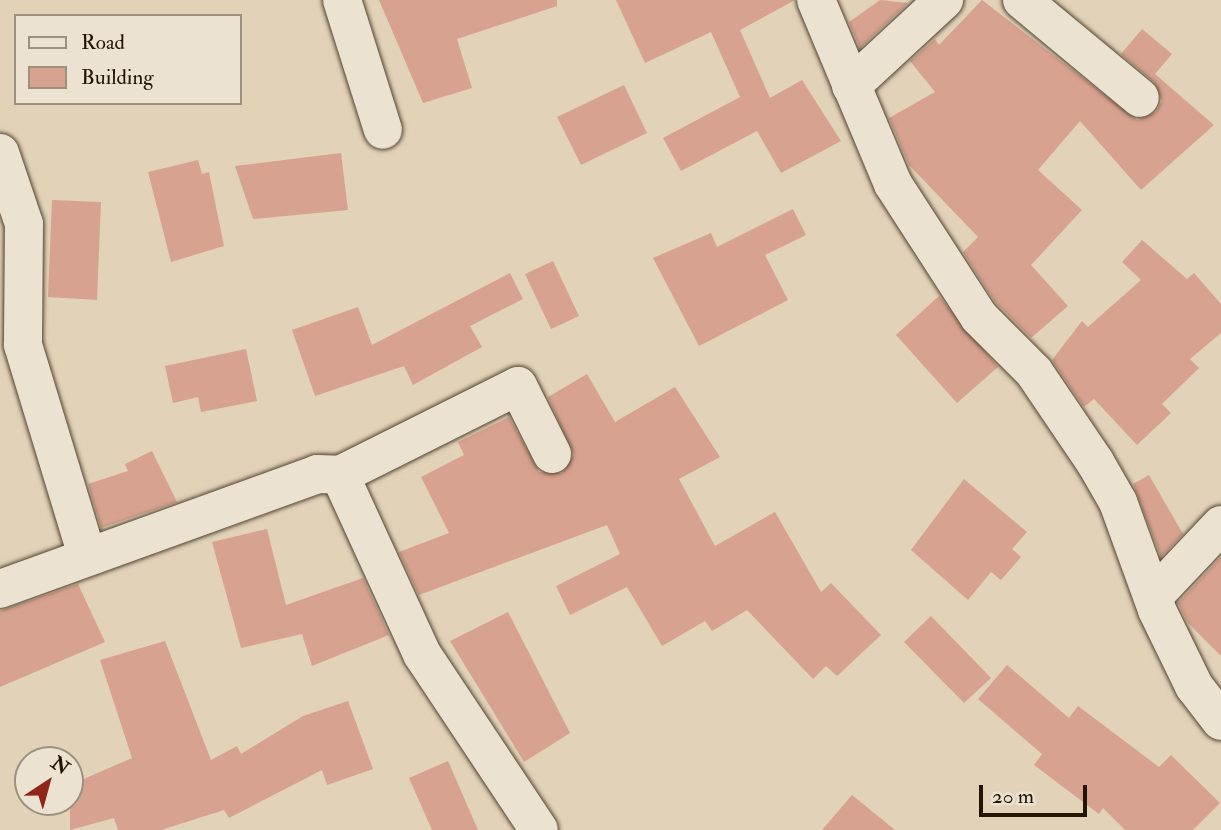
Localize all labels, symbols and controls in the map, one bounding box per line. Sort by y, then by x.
legend [14,14,242,105]
text: Road [81,29,125,56]
text: Building [81,64,154,91]
north arrow [14,746,84,816]
text: N [46,751,74,780]
scale bar [983,770,1092,814]
text: 20 m [992,783,1034,810]

